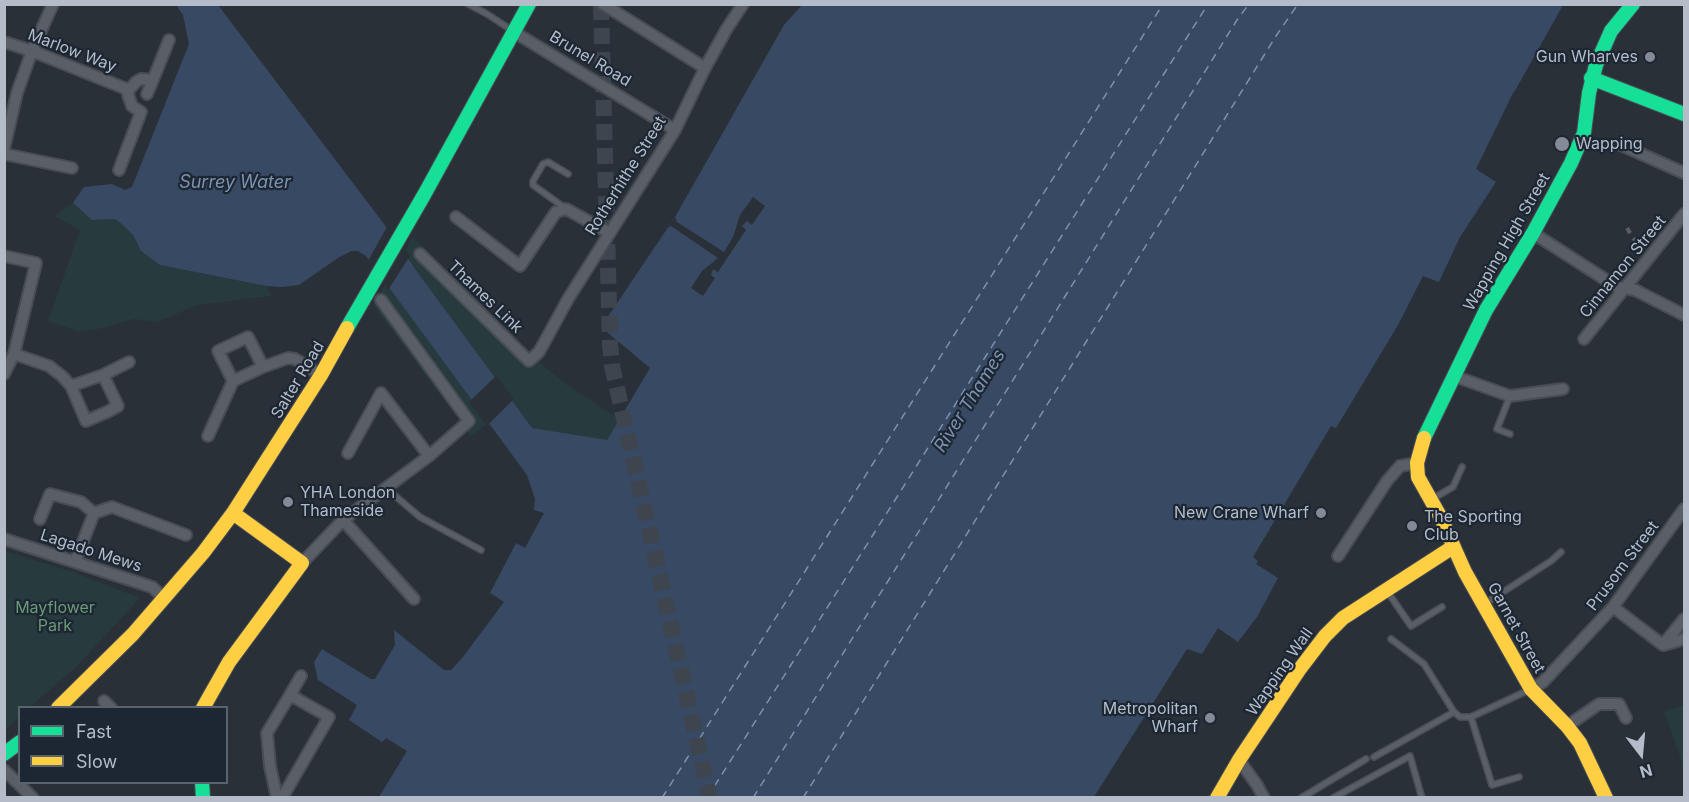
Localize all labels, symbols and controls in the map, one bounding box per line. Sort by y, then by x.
street label: Marlow Way [25,25,119,77]
street label: Brunel Road [546,27,634,91]
place label: Gun Wharves [1536,47,1638,67]
marker: Gun Wharves [1643,50,1657,64]
street label: Rotherhithe Street [582,113,670,239]
place label: Wapping [1576,134,1643,154]
marker: Wapping [1553,135,1571,153]
street label: Wapping High Street [1460,170,1554,314]
water label: Surrey Water [179,172,291,194]
street label: Cinnamon Street [1576,212,1670,322]
street label: Thames Link [444,257,526,337]
street label: Salter Road [267,338,329,422]
water label: River Thames [930,346,1010,456]
place label: YHA London Thameside [300,483,395,521]
marker: YHA London Thameside [281,495,295,509]
place label: New Crane Wharf [1174,503,1309,523]
marker: New Crane Wharf [1314,506,1328,520]
place label: The Sporting Club [1424,507,1522,545]
street label: Prusom Street [1583,517,1663,615]
marker: The Sporting Club [1405,519,1419,533]
street label: Lagado Mews [38,526,144,576]
street label: Garnet Street [1483,579,1549,677]
park label: Mayflower Park [15,598,95,636]
street label: Wapping Wall [1243,624,1317,720]
place label: Metropolitan Wharf [1103,699,1198,737]
legend [18,706,228,784]
marker: Metropolitan Wharf [1203,711,1217,725]
text: Fast [76,721,112,742]
north arrow [1611,724,1671,784]
text: Slow [76,751,117,772]
text: N [1637,760,1655,783]

